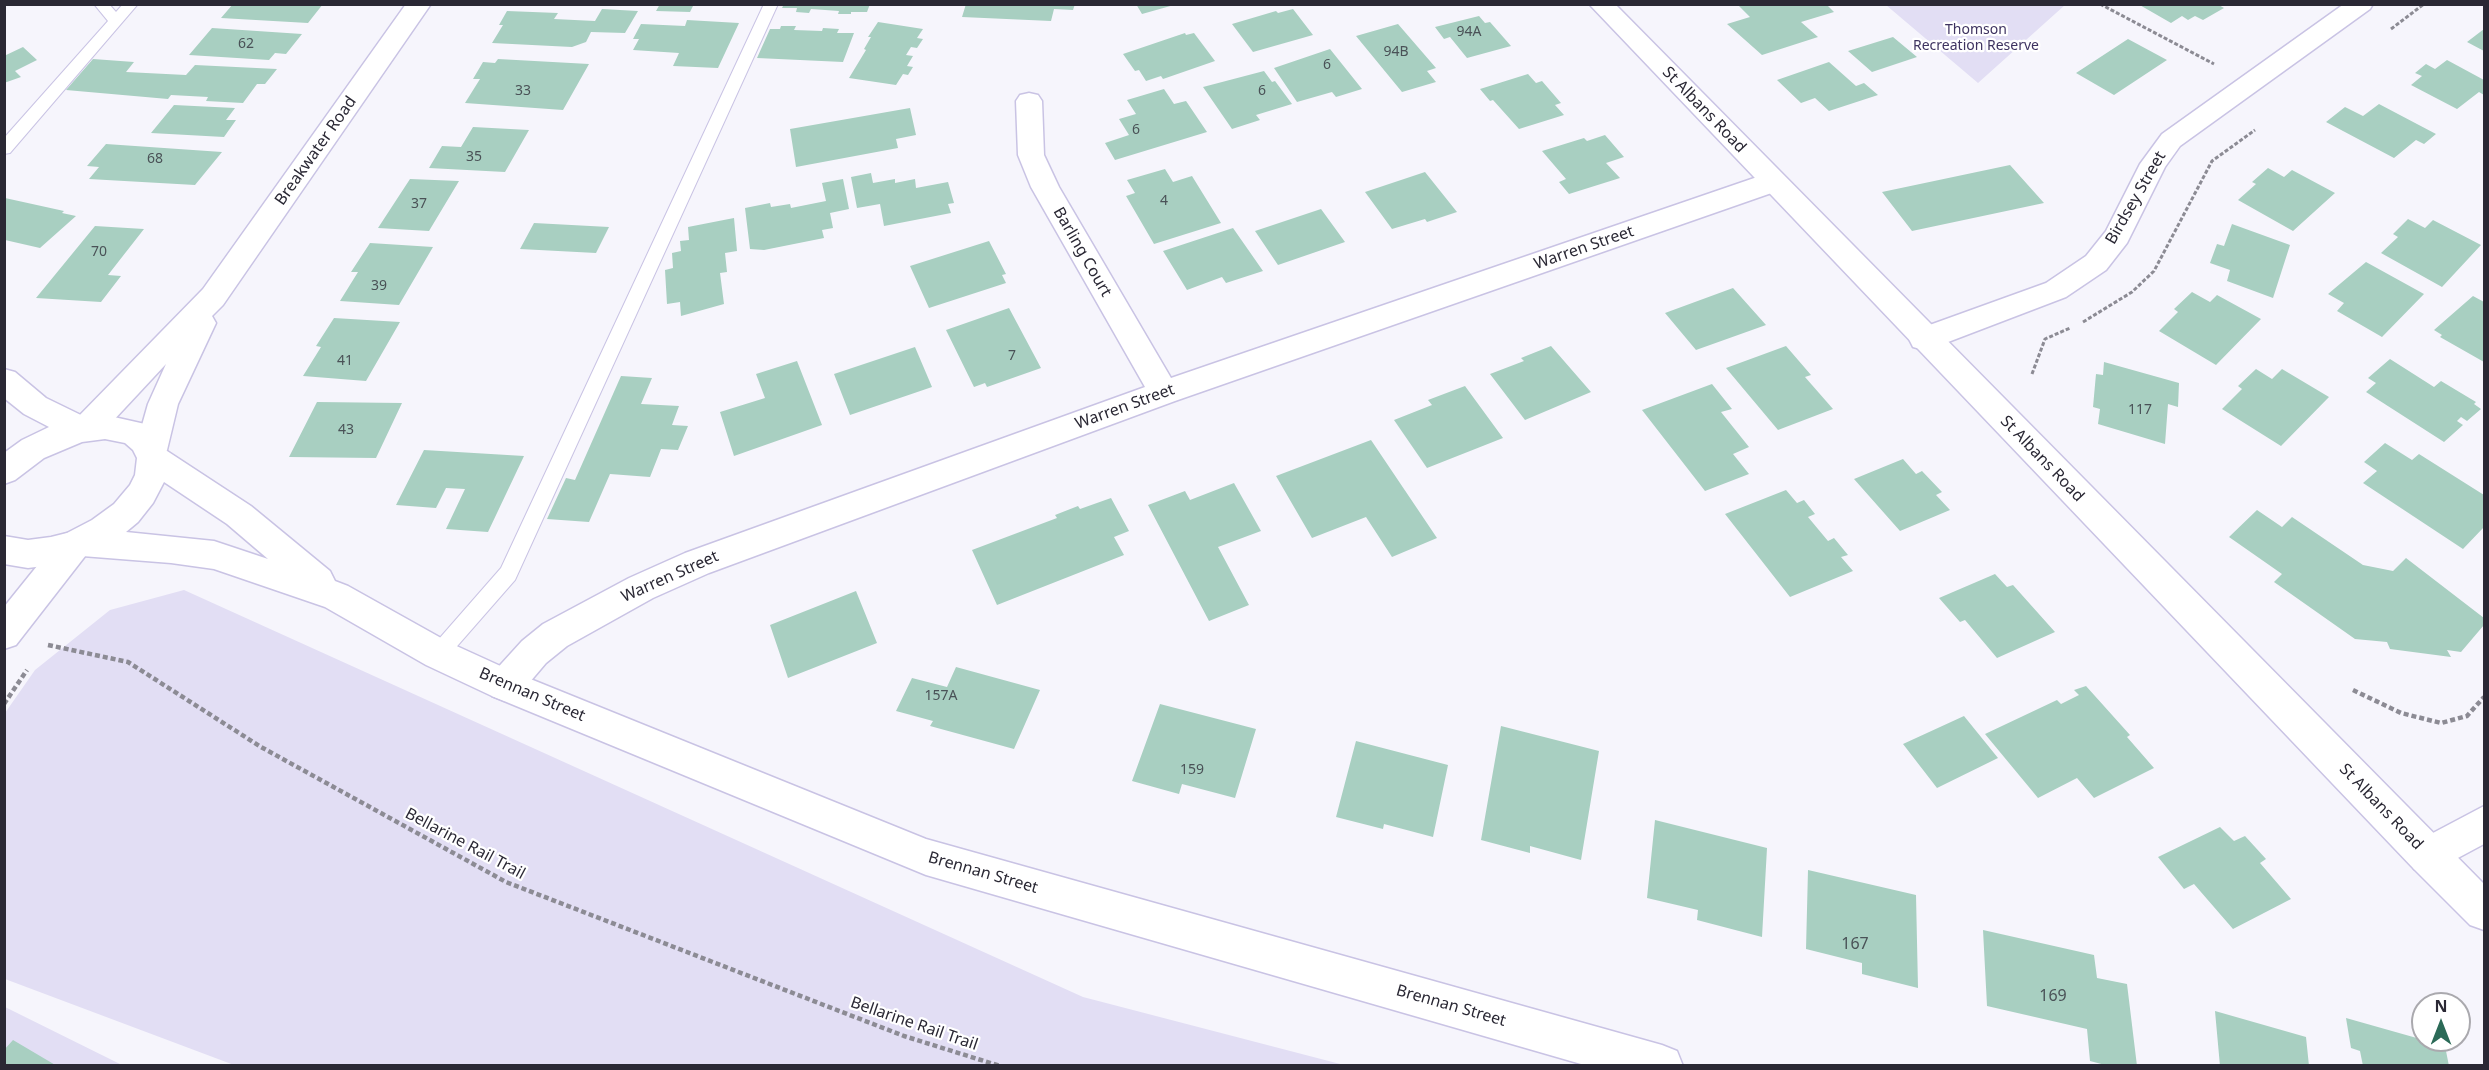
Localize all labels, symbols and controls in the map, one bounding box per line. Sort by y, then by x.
park label: Thomson Recreation Reserve [1913,22,2039,54]
house number: 94A [1457,24,1481,40]
house number: 62 [238,36,254,52]
house number: 94B [1383,44,1409,60]
house number: 6 [1323,57,1331,73]
street label: St Albans Road [1658,63,1750,157]
house number: 33 [515,83,531,99]
house number: 6 [1258,83,1266,99]
street label: Breakwater Road [271,93,361,209]
house number: 6 [1132,122,1140,138]
street label: Birdsey Street [2102,148,2170,248]
house number: 35 [466,149,482,165]
house number: 68 [147,151,163,167]
house number: 4 [1160,193,1168,209]
house number: 37 [411,196,427,212]
street label: Barling Court [1049,204,1115,300]
street label: Warren Street [1532,222,1636,274]
house number: 70 [91,244,107,260]
house number: 39 [371,278,387,294]
house number: 7 [1008,348,1016,364]
house number: 41 [337,353,353,369]
street label: Warren Street [1073,380,1177,434]
house number: 117 [2128,402,2152,418]
street label: St Albans Road [1996,412,2088,506]
house number: 43 [338,422,354,438]
street label: Warren Street [619,547,721,607]
street label: Brennan Street [476,664,588,726]
house number: 157A [925,688,957,704]
street label: St Albans Road [2335,760,2427,854]
house number: 159 [1180,762,1204,778]
street label: Bellarine Rail Trail [402,804,528,884]
street label: Brennan Street [926,848,1040,898]
house number: 167 [1841,934,1869,954]
street label: Brennan Street [1394,981,1508,1031]
house number: 169 [2039,986,2067,1006]
north arrow [2411,992,2471,1052]
street label: Bellarine Rail Trail [848,993,980,1055]
text: N [2434,995,2448,1017]

